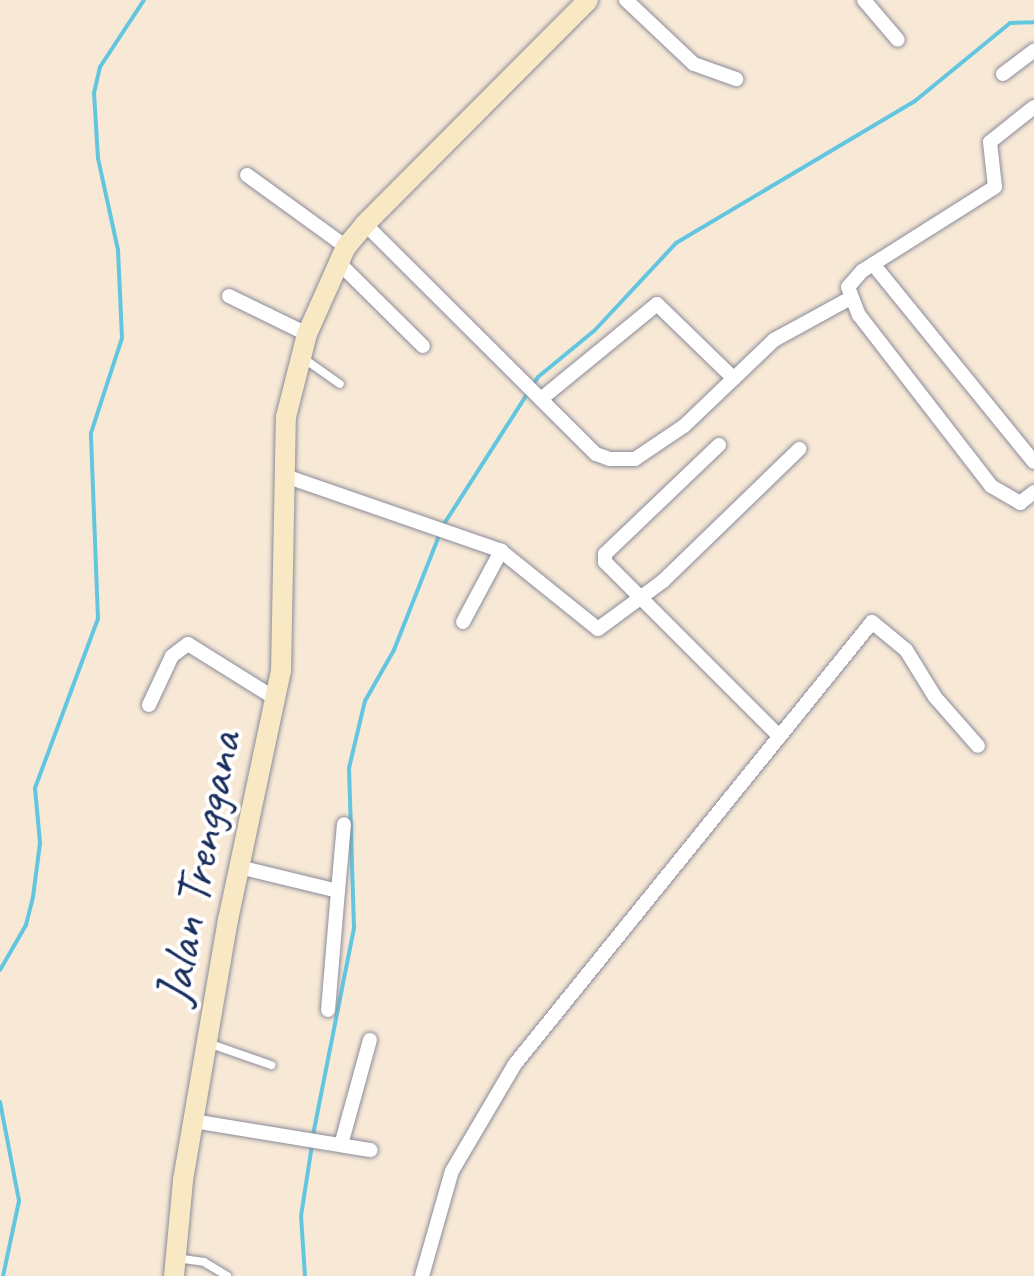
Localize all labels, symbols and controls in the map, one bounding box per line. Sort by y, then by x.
street label: Jalan Trenggana [142,728,254,1008]

